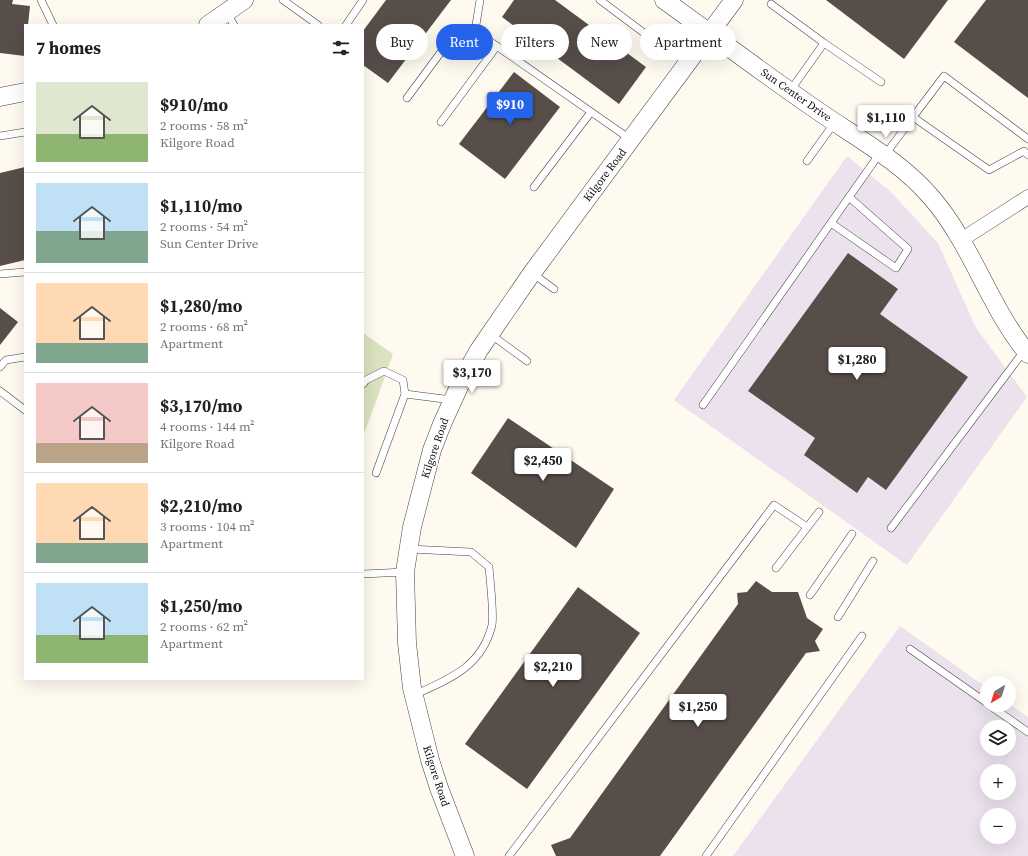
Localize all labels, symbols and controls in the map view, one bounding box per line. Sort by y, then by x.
chip: Buy [376,24,428,60]
chip: Rent [436,24,493,60]
chip: Filters [501,24,569,60]
chip: New [577,24,632,60]
chip: Apartment [640,24,736,60]
text: 7 homes [36,36,101,60]
icon: filters [330,37,352,59]
street label: Sun Center Drive [758,65,835,125]
pin: $910 [486,92,534,126]
text: $910/mo [160,93,228,117]
text: $910 [496,96,524,113]
icon: home [68,98,116,146]
pin: $1,110 [853,105,919,139]
text: $1,110 [866,109,906,126]
text: 2 rooms · 58 m² [160,117,248,134]
text: Kilgore Road [160,134,235,151]
street label: Kilgore Road [580,145,630,205]
text: $1,110/mo [160,194,242,218]
icon: home [68,199,116,247]
text: 2 rooms · 54 m² [160,218,248,235]
text: Sun Center Drive [160,235,258,252]
text: $1,280/mo [160,294,242,318]
icon: home [68,299,116,347]
text: 2 rooms · 68 m² [160,318,248,335]
text: Apartment [160,335,223,352]
pin: $1,280 [824,347,890,381]
text: $1,280 [837,351,877,368]
pin: $3,170 [439,360,505,394]
text: $3,170 [452,364,492,381]
text: $3,170/mo [160,394,242,418]
icon: home [68,399,116,447]
street label: Kilgore Road [418,415,453,480]
text: 4 rooms · 144 m² [160,418,255,435]
text: Kilgore Road [160,435,235,452]
pin: $2,450 [510,448,576,482]
text: $2,450 [523,452,563,469]
text: $2,210/mo [160,494,242,518]
icon: home [68,499,116,547]
text: 3 rooms · 104 m² [160,518,255,535]
text: Apartment [160,535,223,552]
text: $1,250/mo [160,594,242,618]
icon: home [68,599,116,647]
text: 2 rooms · 62 m² [160,618,248,635]
text: Apartment [160,635,223,652]
pin: $2,210 [520,654,586,688]
text: $2,210 [533,658,573,675]
north arrow [980,676,1016,712]
map controls [980,676,1016,844]
pin: $1,250 [665,694,731,728]
text: $1,250 [678,698,718,715]
button: layers [980,720,1016,756]
street label: Kilgore Road [419,744,453,809]
button: + [980,764,1016,800]
button: − [980,808,1016,844]

